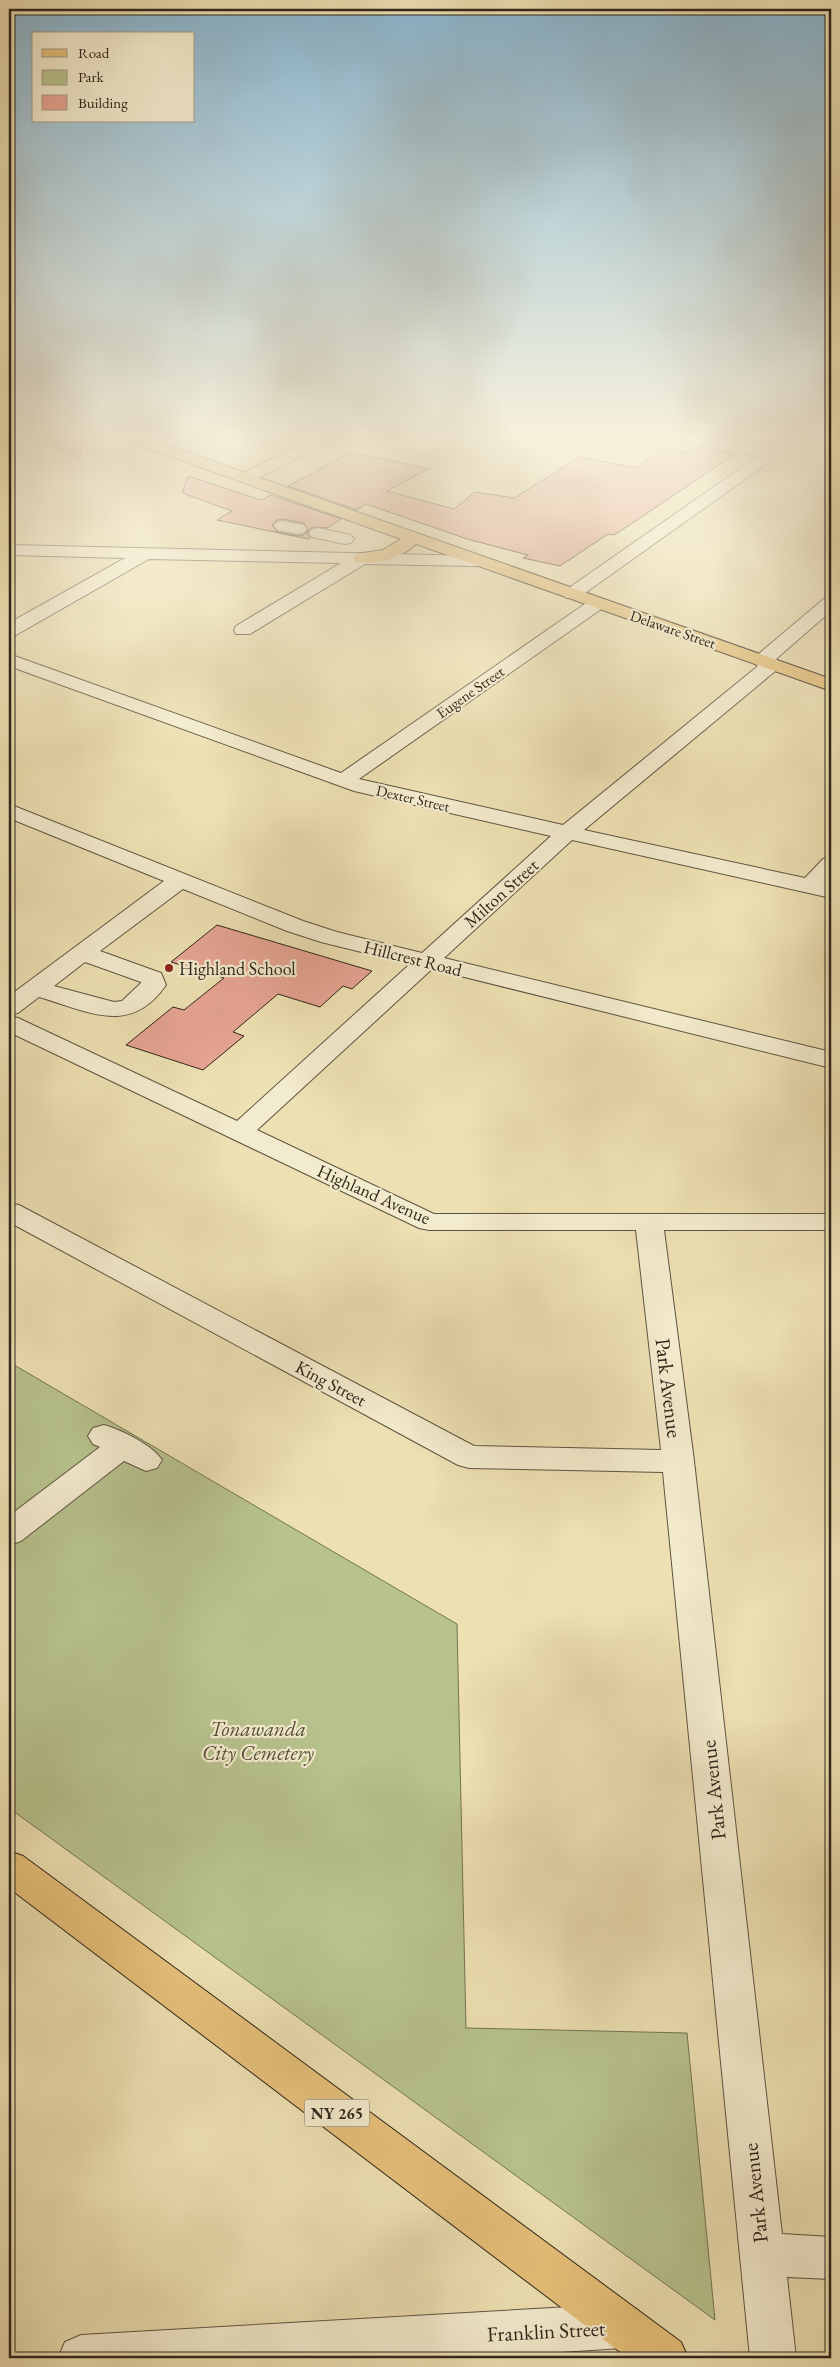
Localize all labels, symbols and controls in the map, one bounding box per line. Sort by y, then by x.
legend [32,32,195,122]
text: Road [78,43,110,62]
text: Park [78,67,105,86]
text: Building [78,93,128,112]
street label: Delaware Street [628,605,719,653]
street label: Eugene Street [432,662,508,722]
street label: Dexter Street [374,780,452,816]
street label: Milton Street [459,853,543,932]
street label: Hillcrest Road [361,935,465,982]
place label: Highland School [179,957,296,980]
marker: Highland School [163,962,175,974]
street label: Highland Avenue [314,1159,434,1229]
street label: Park Avenue [649,1337,689,1439]
street label: King Street [292,1355,371,1411]
park label: Tonawanda City Cemetery [202,1715,315,1766]
street label: Park Avenue [694,1739,732,1841]
road number: NY 265 [304,2100,370,2126]
street label: Park Avenue [736,2142,774,2244]
street label: Franklin Street [486,2314,606,2348]

